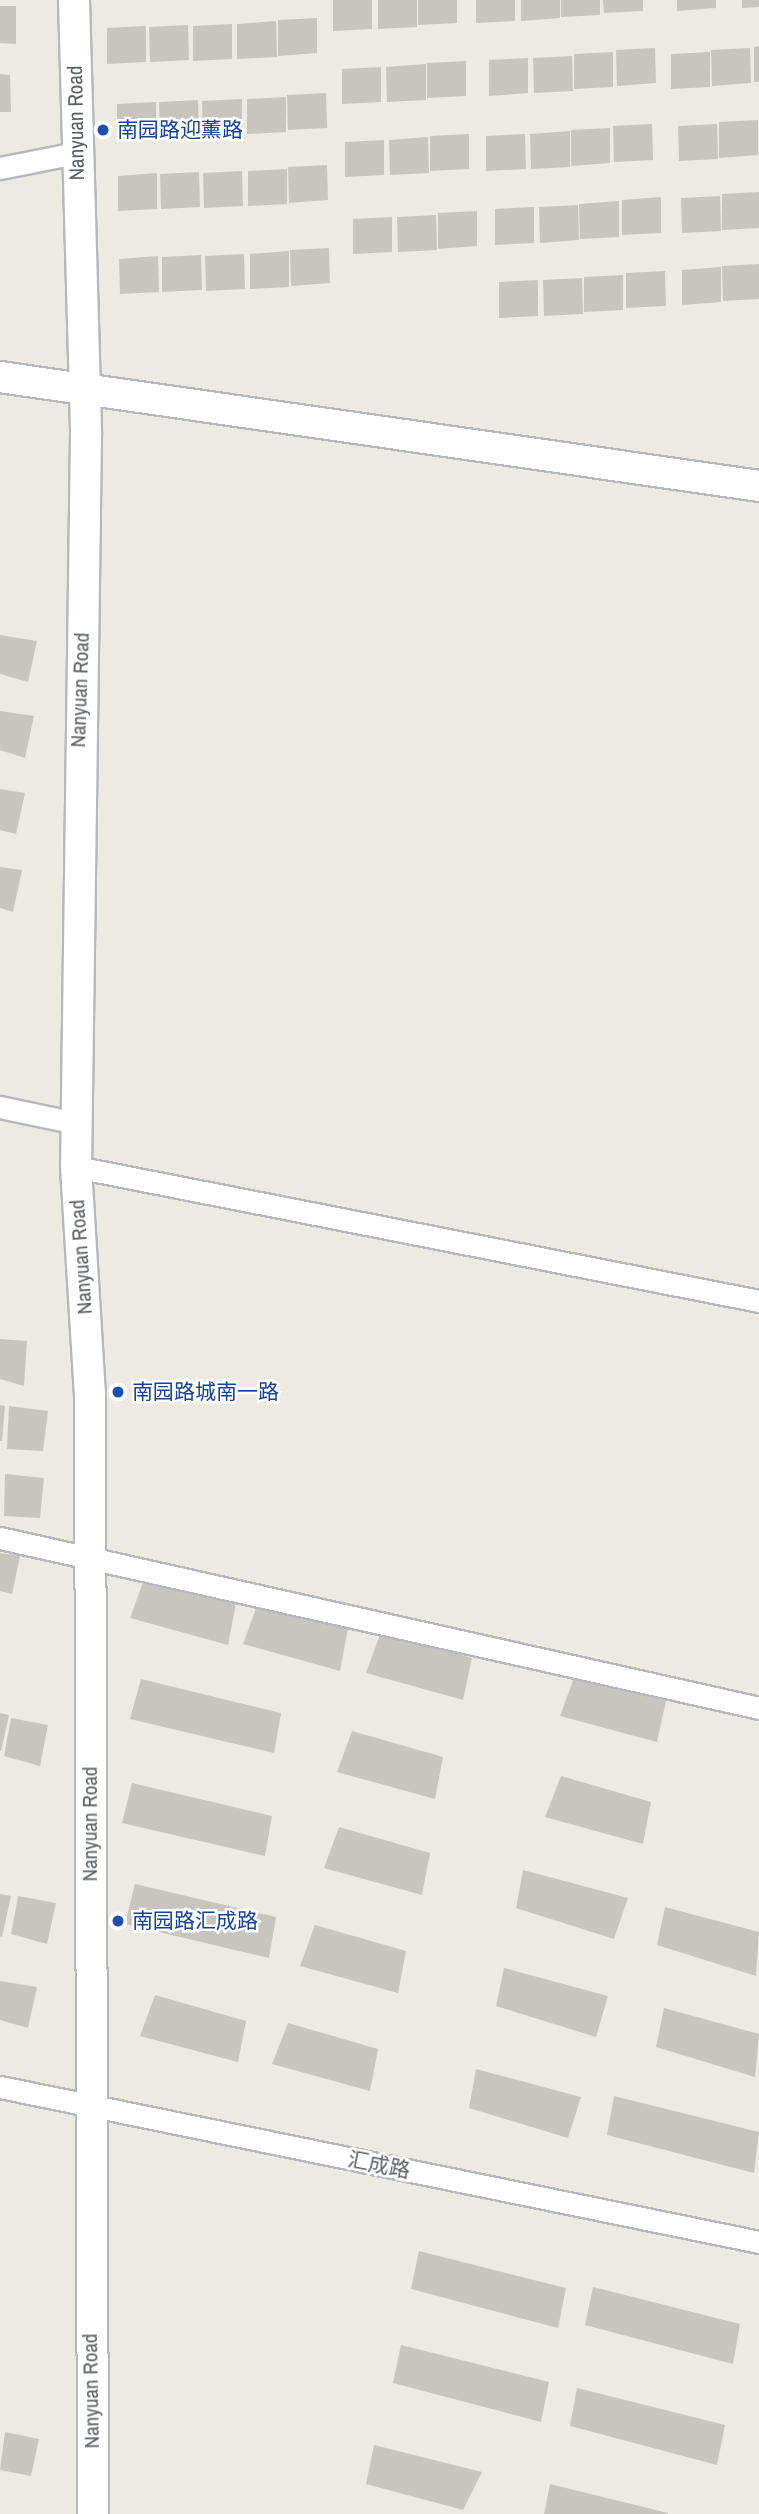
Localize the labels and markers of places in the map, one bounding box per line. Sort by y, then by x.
place label: 南园路迎薰路 [117,117,243,143]
marker: 南园路迎薰路 [95,122,111,138]
place label: 南园路城南一路 [132,1379,279,1405]
marker: 南园路城南一路 [110,1384,126,1400]
place label: 南园路汇成路 [132,1908,258,1934]
marker: 南园路汇成路 [110,1913,126,1929]

